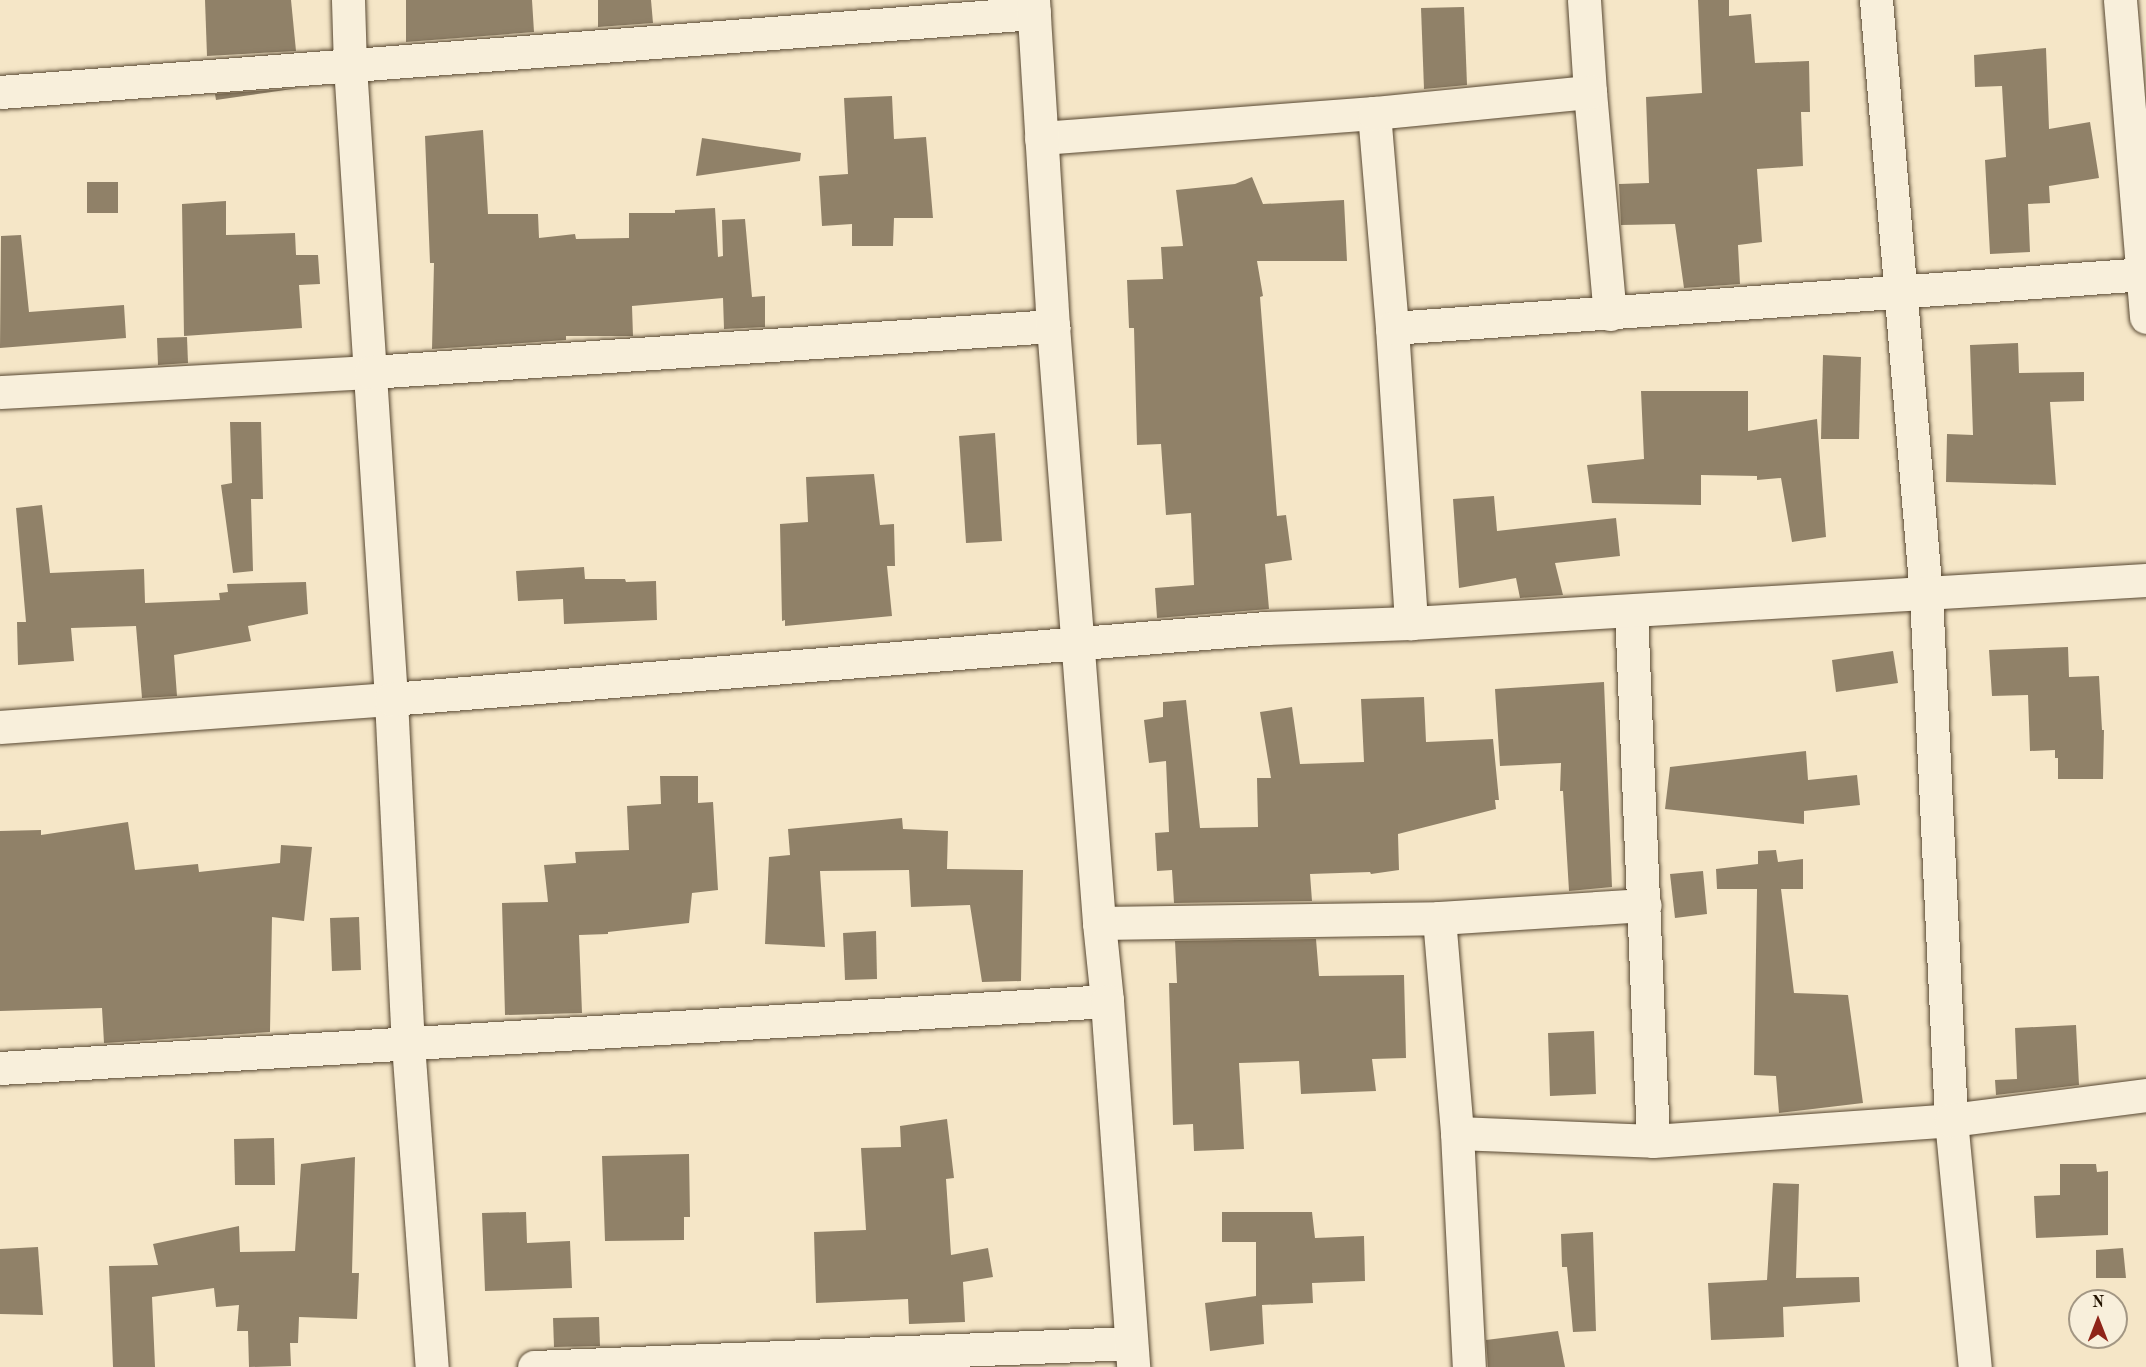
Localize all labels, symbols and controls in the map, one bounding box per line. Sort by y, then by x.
north arrow [2068,1289,2128,1349]
text: N [2092,1295,2104,1311]

